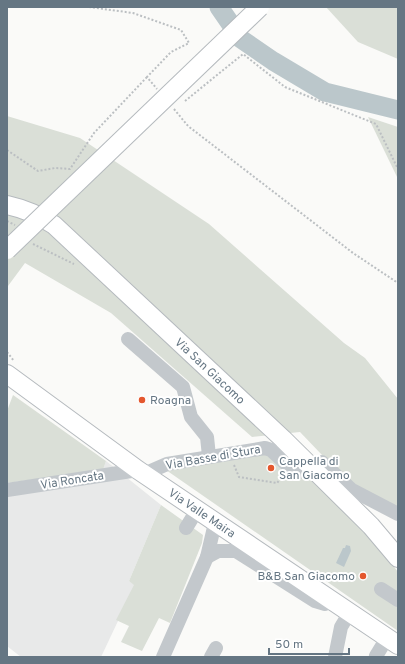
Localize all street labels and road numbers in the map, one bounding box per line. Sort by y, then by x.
street label: Via San Giacomo [171,335,248,409]
street label: Via Basse di Stura [164,442,262,474]
street label: Via Roncata [39,468,105,494]
street label: Via Valle Maira [165,485,238,542]

